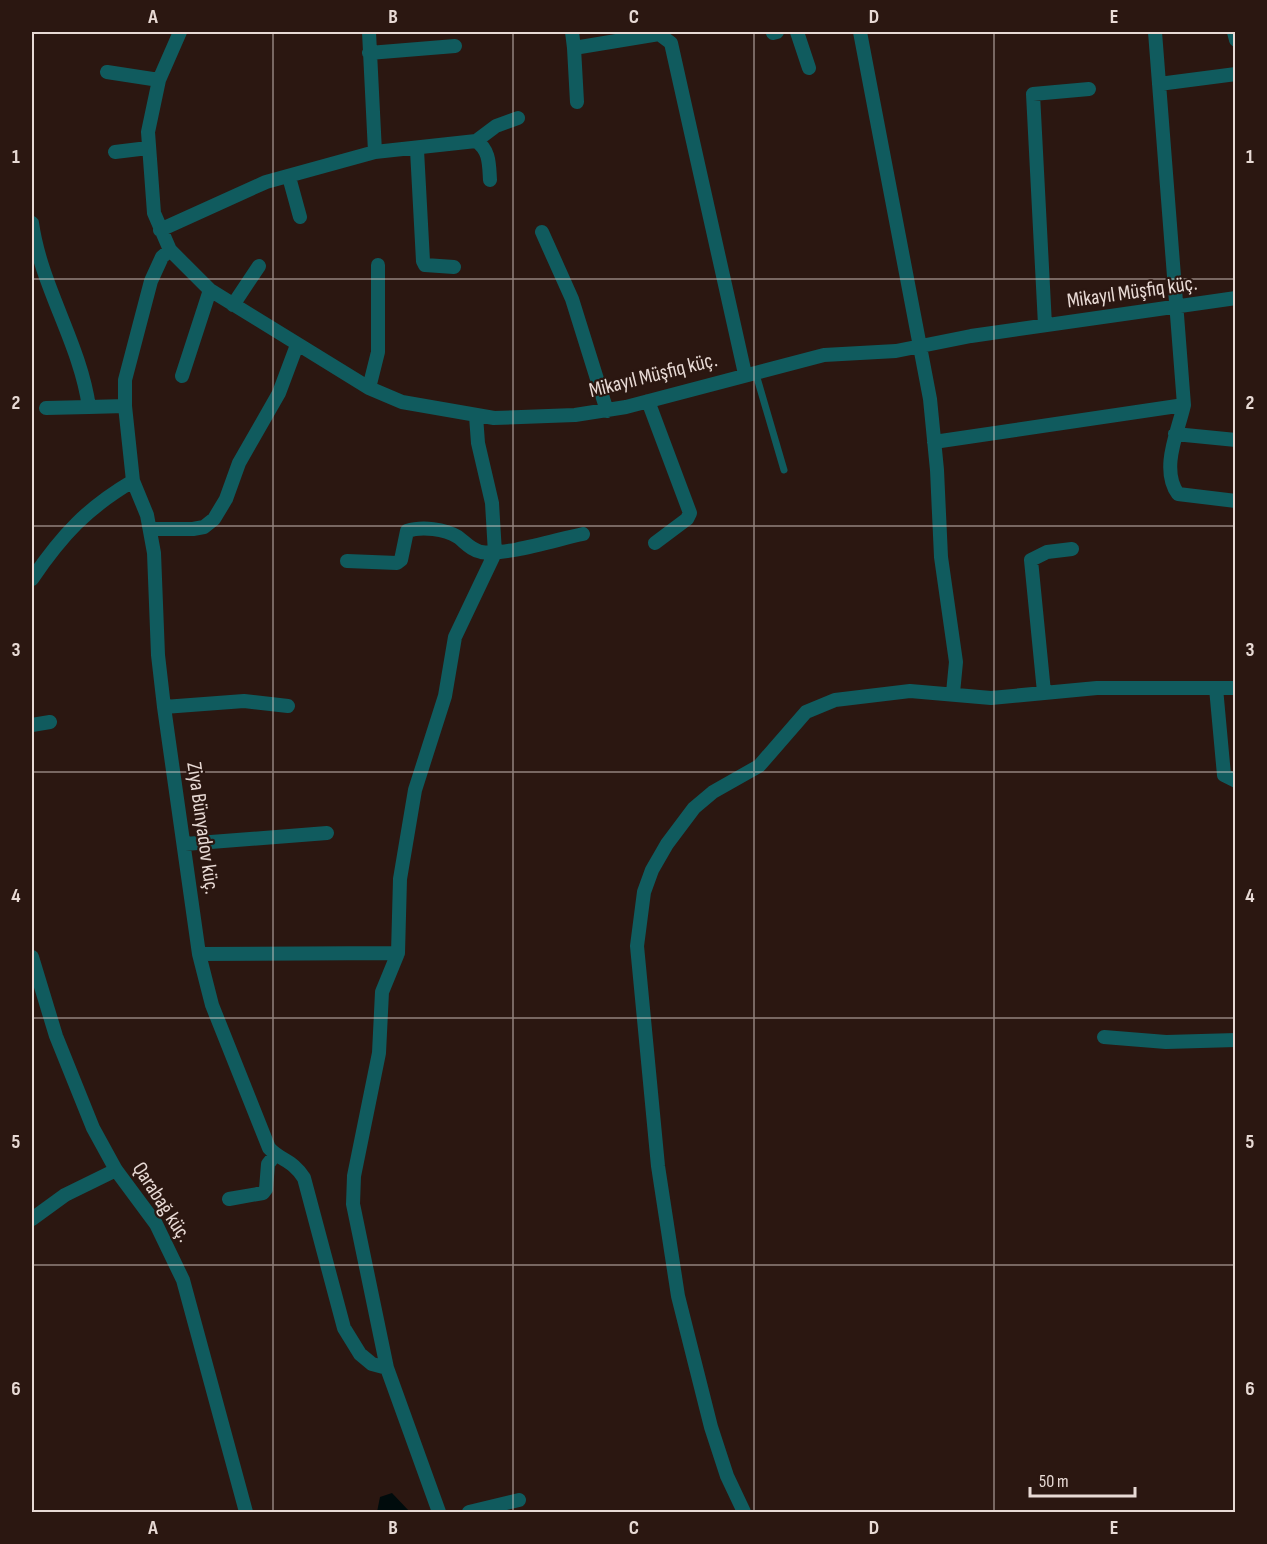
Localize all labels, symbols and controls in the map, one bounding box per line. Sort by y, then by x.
text: A [147,5,158,29]
text: B [388,5,398,29]
text: C [629,5,639,29]
text: D [869,5,879,29]
text: E [1110,5,1118,29]
text: 1 [12,145,20,169]
text: 1 [1246,145,1254,169]
street label: Mikayıl Müşfiq küç. [1065,270,1199,314]
street label: Mikayıl Müşfiq küç. [586,347,720,403]
text: 2 [12,391,20,415]
text: 2 [1246,391,1254,415]
text: 3 [12,638,21,662]
text: 3 [1246,638,1255,662]
street label: Ziya Bünyadov küç. [181,760,225,896]
text: 4 [11,884,21,908]
text: 4 [1245,884,1255,908]
text: 5 [12,1130,21,1154]
text: 5 [1246,1130,1255,1154]
street label: Qarabağ küç. [127,1157,197,1247]
text: 6 [11,1377,21,1401]
text: 6 [1245,1377,1255,1401]
scale bar [1030,1460,1135,1498]
text: 50 m [1039,1471,1069,1492]
text: A [147,1516,158,1540]
text: B [388,1516,398,1540]
text: C [629,1516,639,1540]
text: D [869,1516,879,1540]
text: E [1110,1516,1118,1540]

